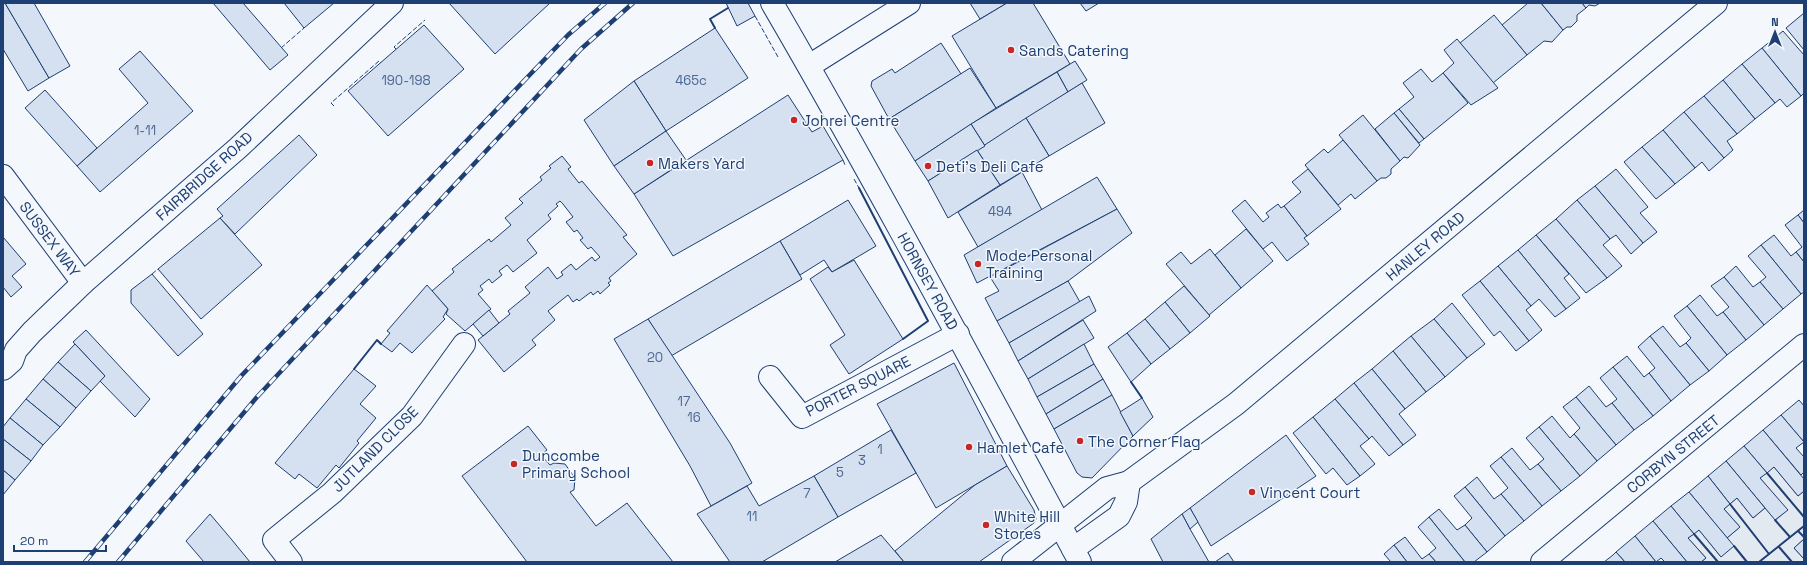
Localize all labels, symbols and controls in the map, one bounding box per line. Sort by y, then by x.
north arrow [1755,12,1795,52]
text: N [1771,15,1779,29]
place label: Sands Catering [1019,41,1129,60]
marker: Sands Catering [1006,45,1016,55]
house number: 190-198 [381,72,431,89]
house number: 465c [675,72,707,89]
place label: Johrei Centre [802,111,900,130]
marker: Johrei Centre [789,115,799,125]
house number: 1-11 [134,122,156,139]
street label: FAIRBRIDGE ROAD [152,127,256,225]
place label: Makers Yard [658,154,745,173]
place label: Deti's Deli Cafe [936,157,1044,176]
marker: Makers Yard [645,158,655,168]
marker: Deti's Deli Cafe [923,161,933,171]
street label: SUSSEX WAY [15,198,85,280]
house number: 494 [988,203,1012,220]
street label: HANLEY ROAD [1382,207,1468,285]
street label: HORNSEY ROAD [893,229,963,333]
place label: Mode Personal Training [986,246,1092,282]
marker: Mode Personal Training [973,259,983,269]
house number: 20 [647,349,663,366]
street label: PORTER SQUARE [802,351,914,421]
house number: 17 [678,393,690,410]
street label: JUTLAND CLOSE [328,402,422,496]
house number: 16 [687,409,701,426]
street label: CORBYN STREET [1623,410,1724,497]
place label: The Corner Flag [1088,432,1201,451]
marker: The Corner Flag [1075,436,1085,446]
place label: Hamlet Cafe [977,438,1064,457]
house number: 1 [877,441,883,458]
marker: Hamlet Cafe [964,442,974,452]
place label: Duncombe Primary School [522,446,630,482]
house number: 3 [858,452,866,469]
marker: Duncombe Primary School [509,459,519,469]
house number: 5 [836,464,844,481]
place label: Vincent Court [1260,483,1360,502]
house number: 7 [803,485,811,502]
marker: Vincent Court [1247,487,1257,497]
place label: White Hill Stores [994,507,1060,543]
house number: 11 [747,508,757,525]
marker: White Hill Stores [981,520,991,530]
scale bar [14,527,106,553]
text: 20 m [20,533,48,549]

